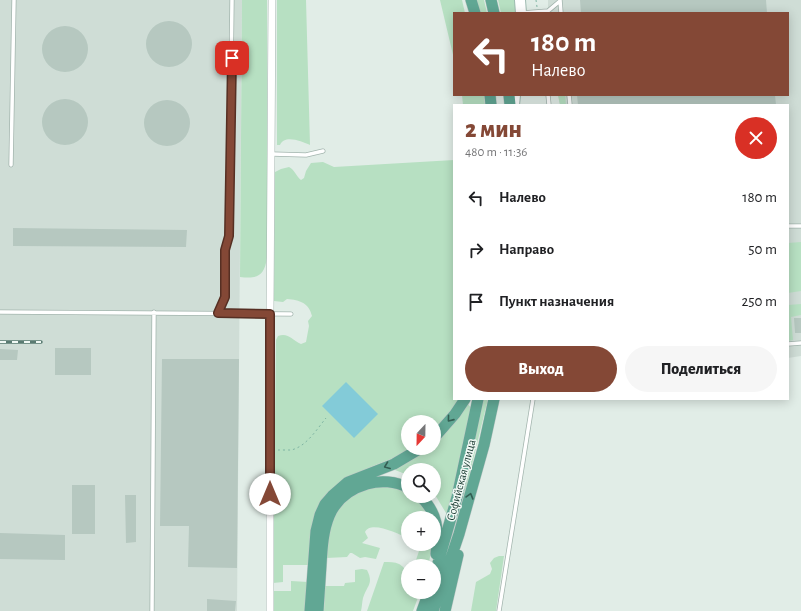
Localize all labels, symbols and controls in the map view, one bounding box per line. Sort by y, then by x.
icon: left [465,28,517,80]
text: 180 m [531,29,596,57]
pin [215,41,249,75]
icon: arrive [221,47,243,69]
text: Налево [531,62,585,80]
button: close [735,117,777,159]
text: 2 мин [465,118,522,142]
text: 480 m · 11:36 [465,146,527,159]
icon: left [465,187,487,209]
text: Налево [499,190,546,205]
text: 180 m [742,190,777,205]
icon: right [465,239,487,261]
text: Направо [499,242,554,257]
text: 50 m [748,242,777,257]
icon: arrive [465,291,487,313]
text: Пункт назначения [499,294,614,309]
text: 250 m [742,294,777,309]
button: Выход [465,346,617,392]
button: Поделиться [625,346,777,392]
north arrow [401,415,441,455]
map controls [401,415,441,599]
one-way arrow [448,415,455,422]
street label: Софийская улица [444,438,479,522]
one-way arrow [384,462,391,470]
button: search [401,463,441,503]
position arrow [249,473,291,515]
one-way arrow [465,493,474,500]
button: + [401,511,441,551]
button: − [401,559,441,599]

